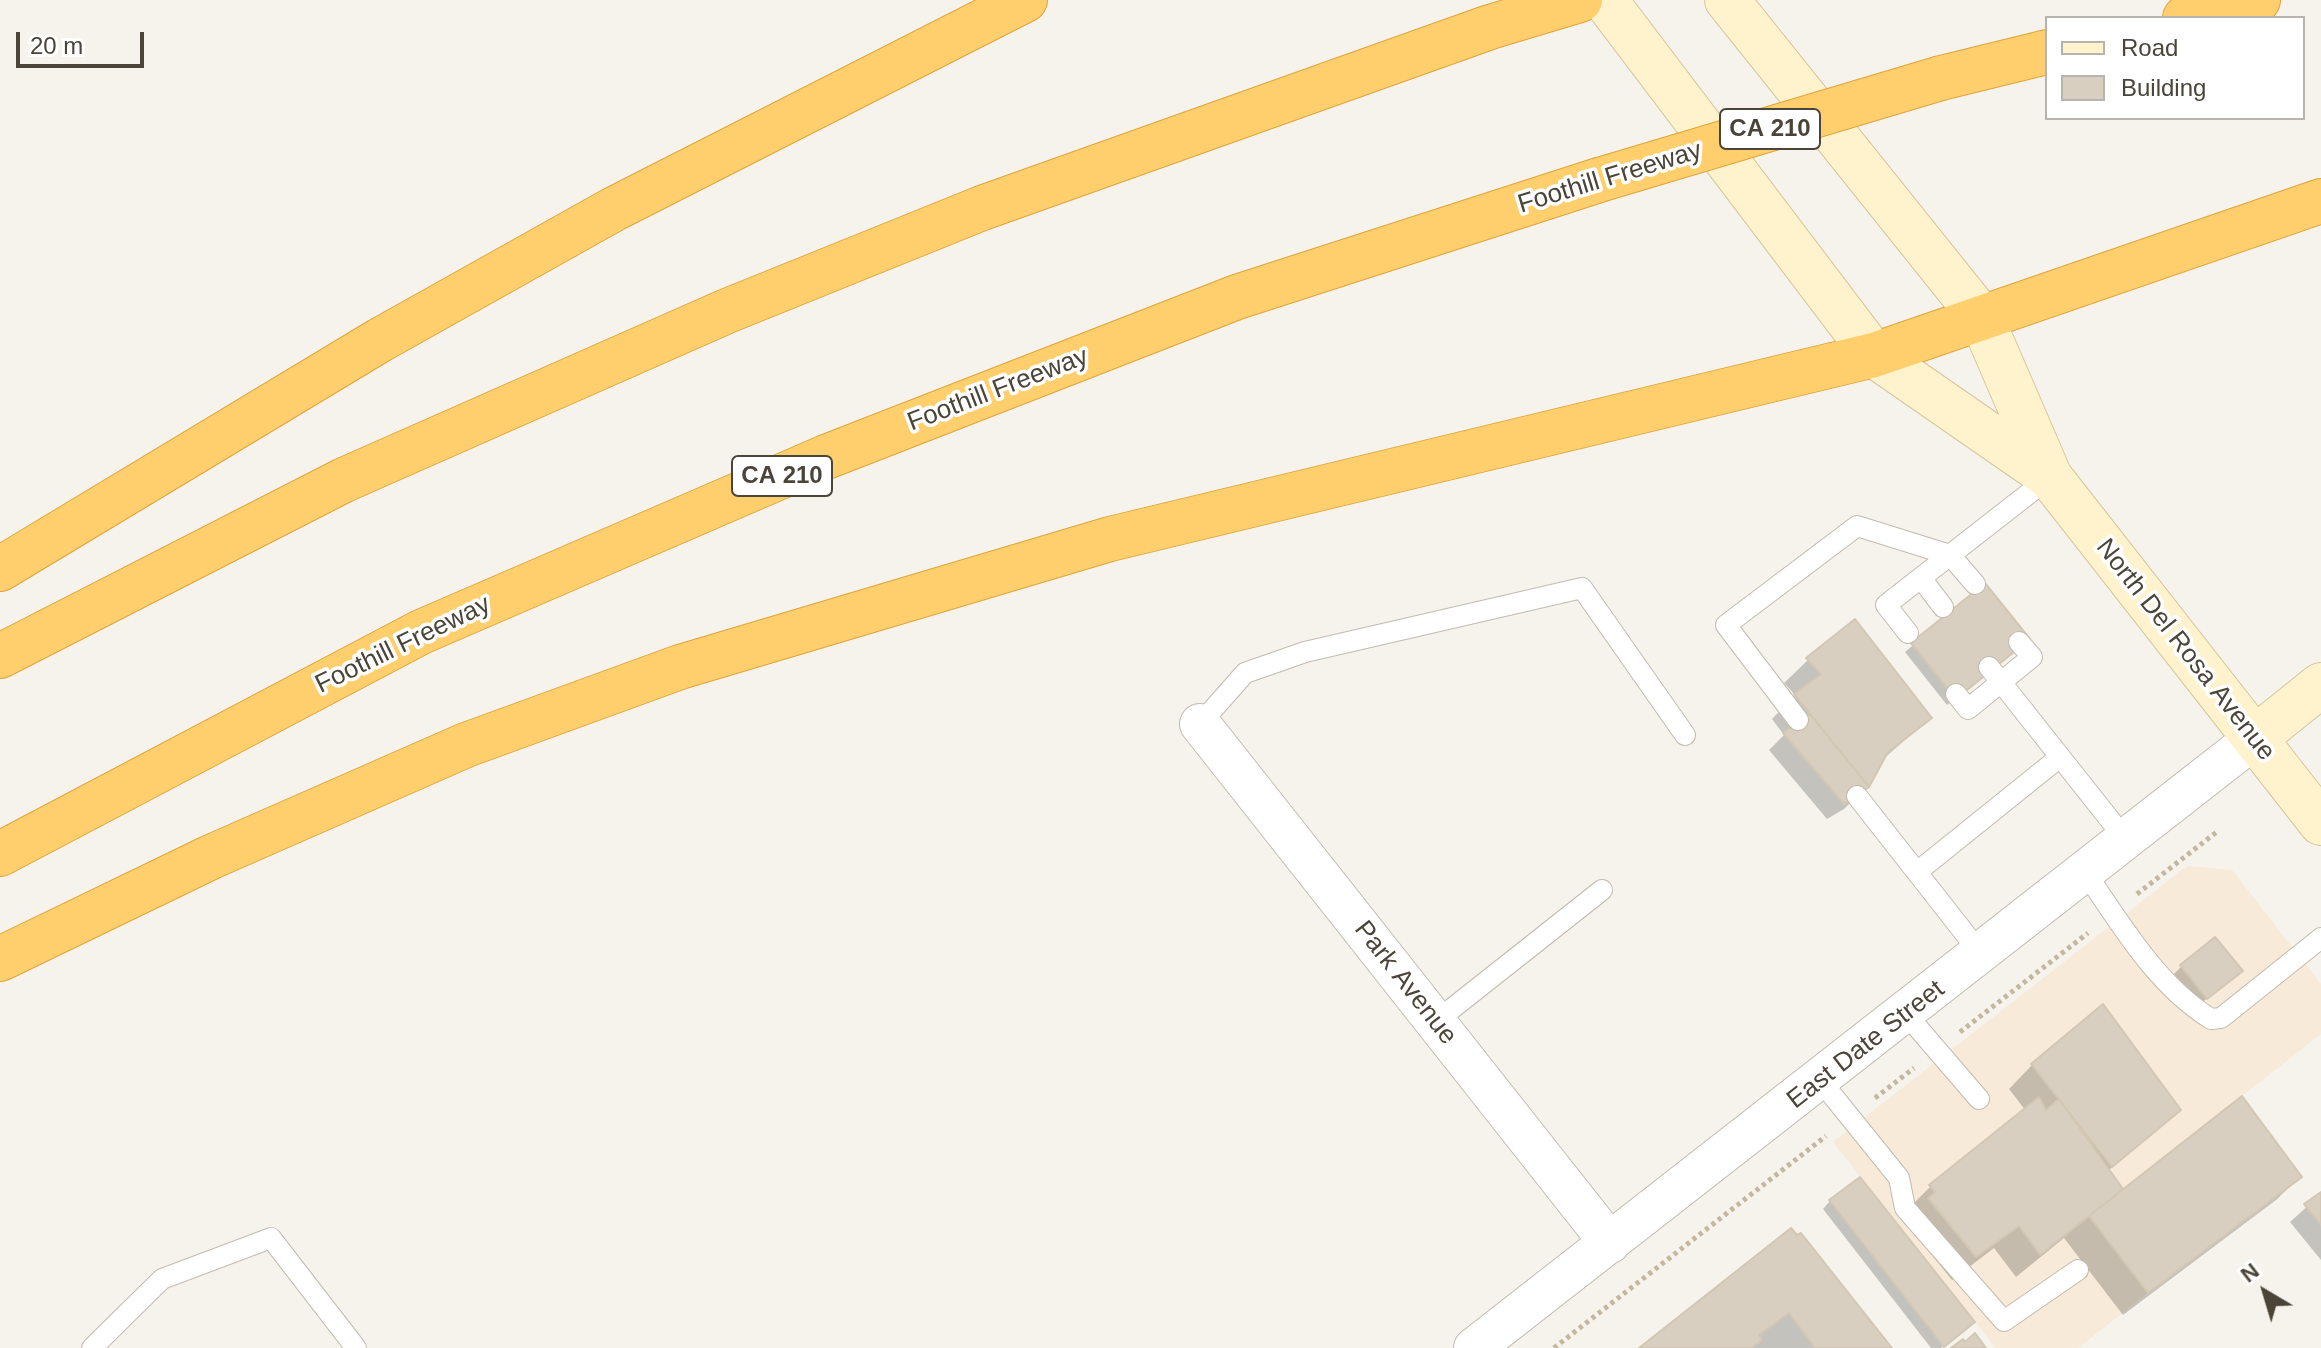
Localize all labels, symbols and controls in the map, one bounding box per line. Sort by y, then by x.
scale bar [20,16,148,66]
legend [2045,16,2305,120]
text: 20 m [30,32,83,59]
text: Road [2121,34,2178,61]
text: Building [2121,74,2206,101]
road number: CA 210 [1720,109,1820,149]
street label: Foothill Freeway [1514,135,1706,221]
street label: Foothill Freeway [903,341,1093,439]
road number: CA 210 [732,456,832,496]
street label: North Del Rosa Avenue [2089,533,2281,767]
street label: Foothill Freeway [310,589,496,701]
street label: Park Avenue [1347,915,1463,1051]
street label: East Date Street [1781,974,1951,1116]
north arrow [2225,1252,2305,1332]
text: N [2236,1258,2264,1287]

